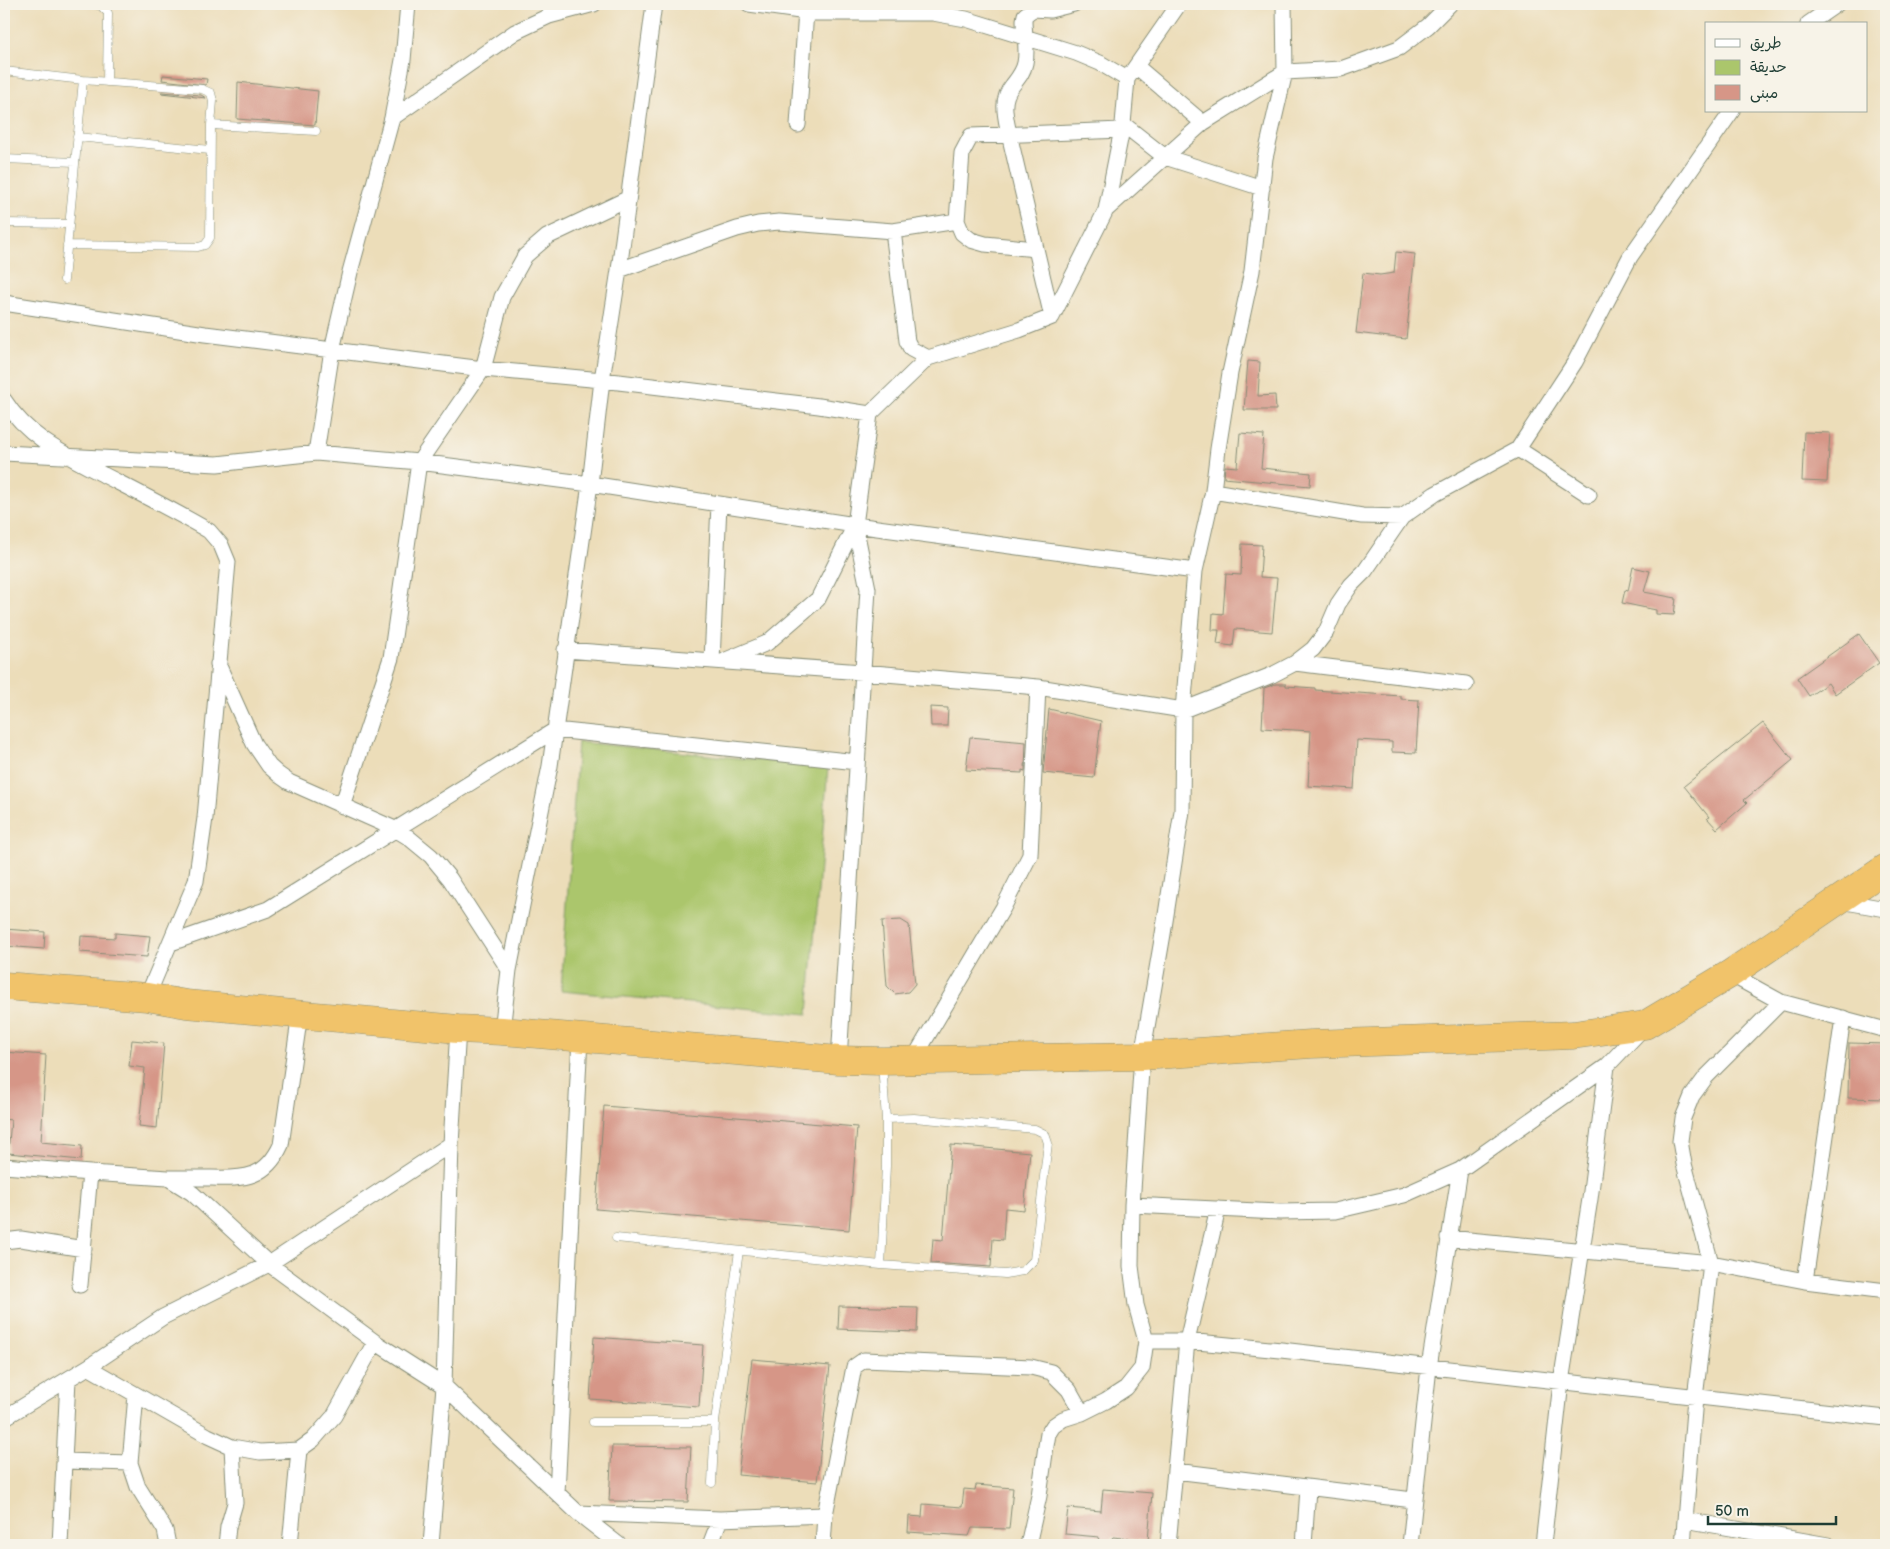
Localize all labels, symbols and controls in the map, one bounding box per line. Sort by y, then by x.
legend [1705,22,1868,112]
text: طريق [1750,34,1782,53]
text: حديقة [1750,58,1787,77]
text: مبنى [1750,84,1778,103]
scale bar [1708,1494,1835,1526]
text: 50 m [1715,1502,1749,1521]

